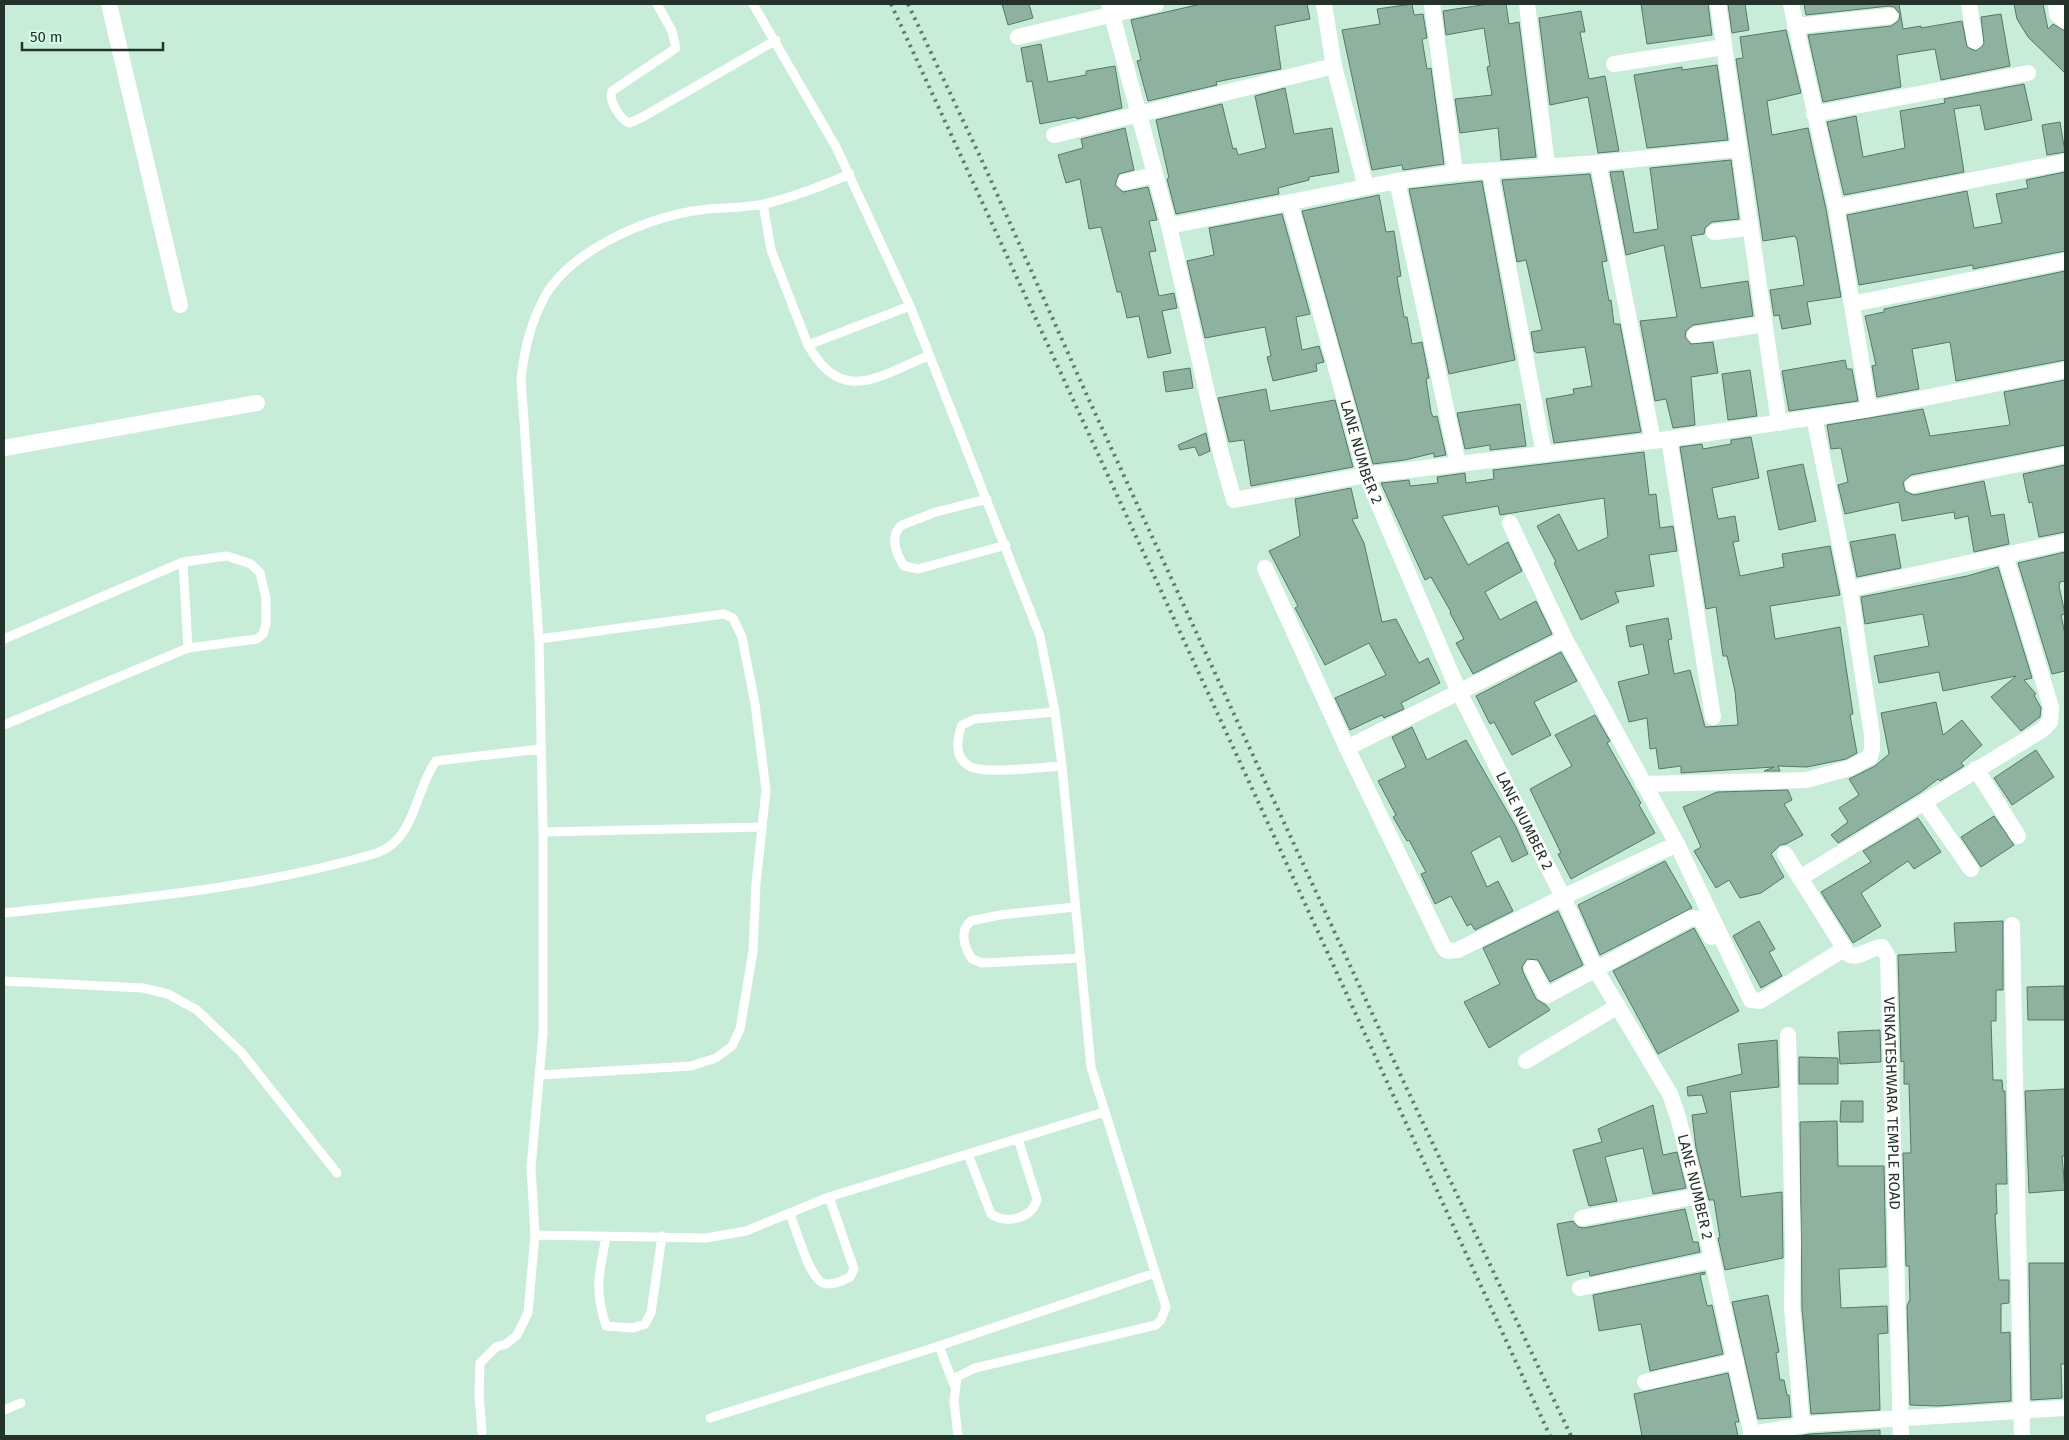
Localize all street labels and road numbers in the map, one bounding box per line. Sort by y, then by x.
street label: LANE NUMBER 2 [1336,398,1386,507]
street label: LANE NUMBER 2 [1492,769,1557,873]
street label: VENKATESHWARA TEMPLE ROAD [1880,997,1904,1210]
street label: LANE NUMBER 2 [1674,1132,1716,1241]

